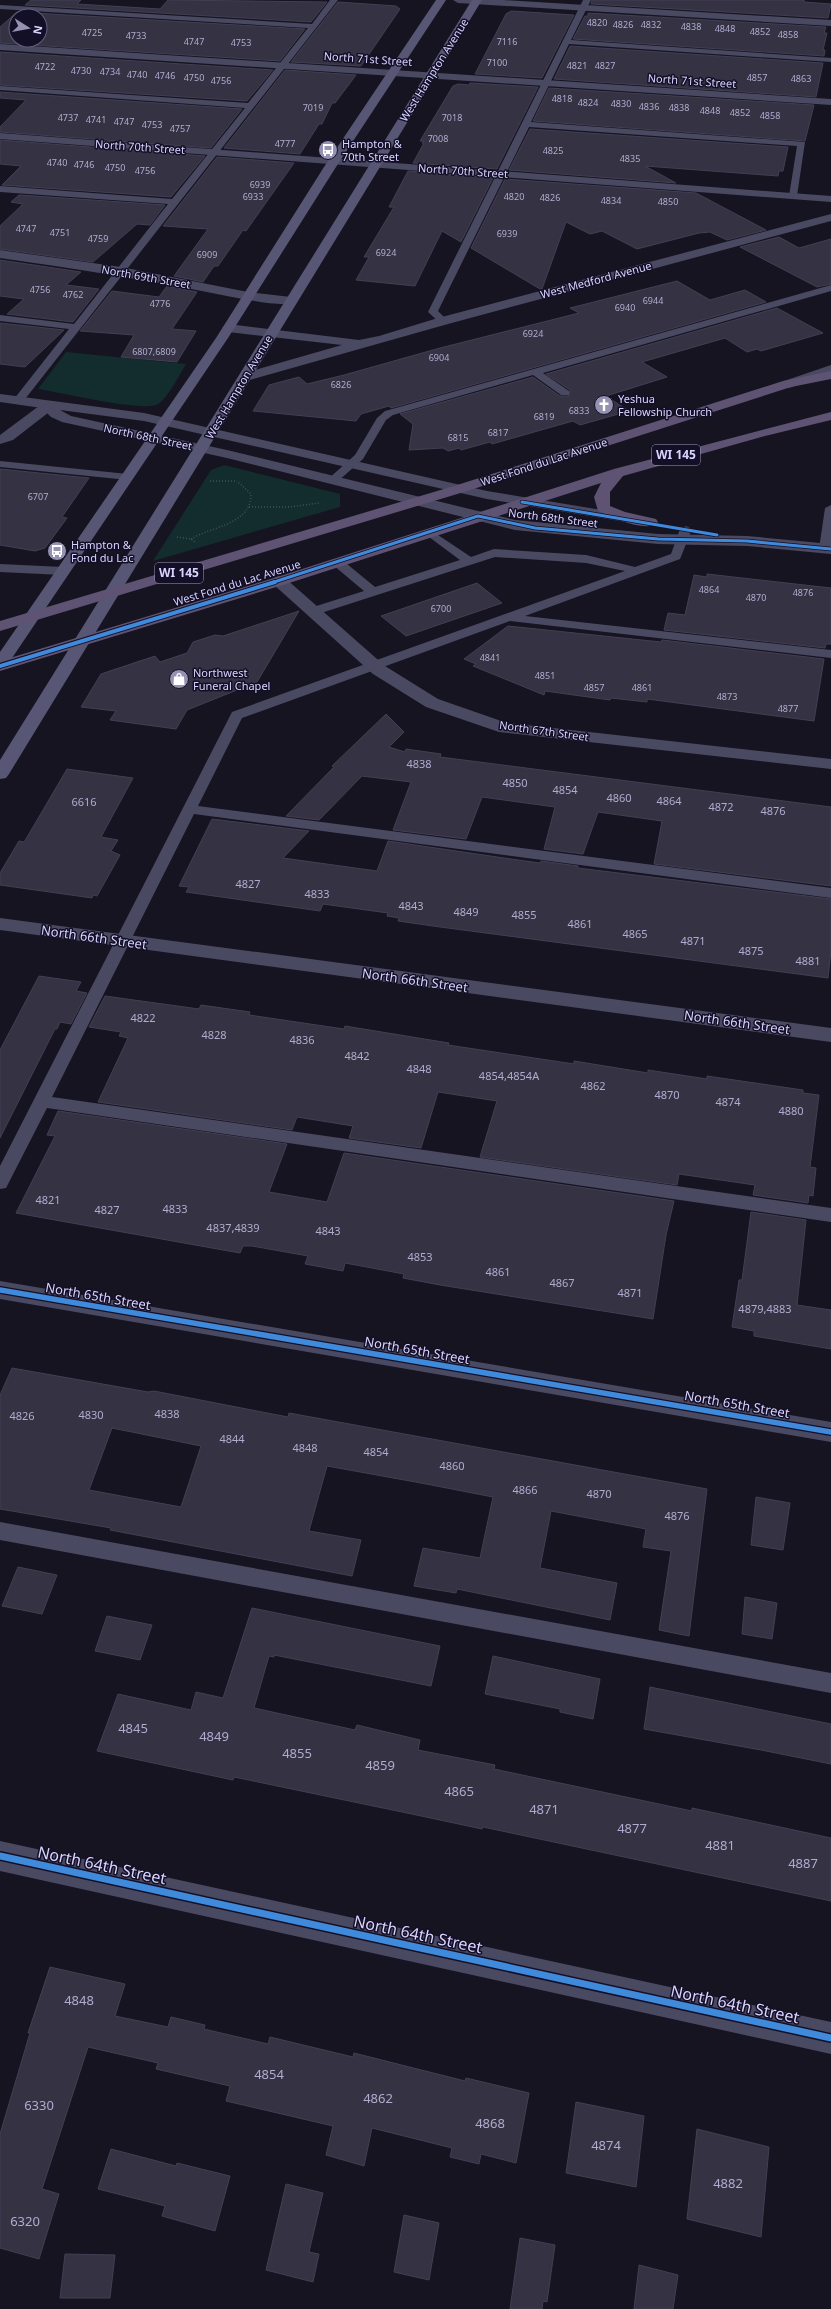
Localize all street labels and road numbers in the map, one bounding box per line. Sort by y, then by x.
street label: West Hampton Avenue [396,15,471,124]
street label: North 71st Street [323,48,413,69]
street label: North 71st Street [647,70,737,91]
street label: North 70th Street [95,136,186,157]
street label: North 70th Street [418,160,509,181]
street label: West Medford Avenue [539,257,653,302]
street label: North 69th Street [100,261,192,292]
street label: West Hampton Avenue [202,332,276,441]
street label: North 68th Street [102,420,194,453]
street label: West Fond du Lac Avenue [479,434,609,489]
road number: WI 145 [652,445,700,465]
street label: North 68th Street [507,505,599,530]
street label: West Fond du Lac Avenue [171,556,302,609]
road number: WI 145 [155,563,203,583]
street label: North 67th Street [498,717,590,744]
street label: North 66th Street [40,921,148,953]
street label: North 66th Street [361,964,469,996]
street label: North 66th Street [683,1006,791,1038]
street label: North 65th Street [44,1278,152,1314]
street label: North 65th Street [363,1332,471,1368]
street label: North 65th Street [683,1386,791,1422]
street label: North 64th Street [36,1841,169,1889]
street label: North 64th Street [352,1910,485,1958]
street label: North 64th Street [669,1980,802,2028]

